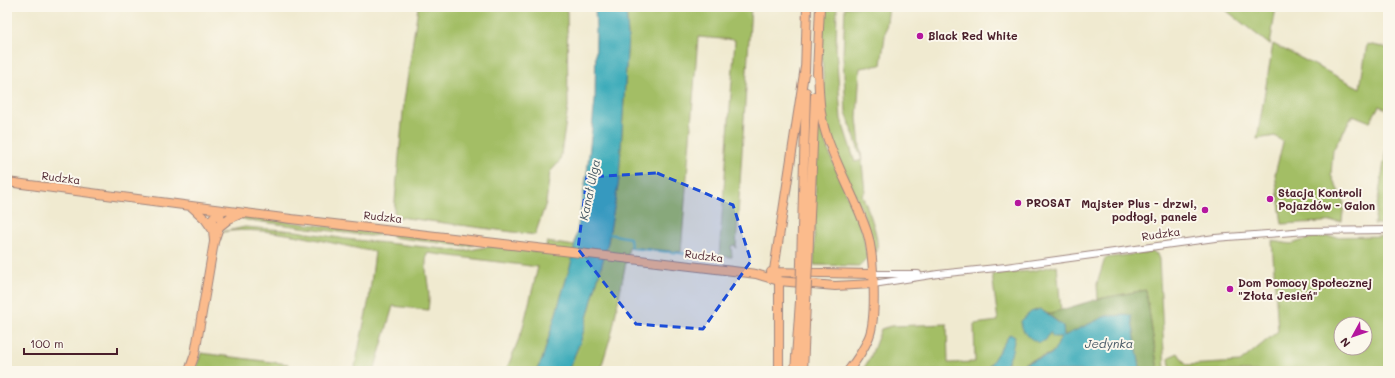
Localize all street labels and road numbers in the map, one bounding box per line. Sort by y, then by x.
street label: Rudzka [41,168,81,187]
street label: Rudzka [363,207,403,226]
street label: Rudzka [1141,223,1181,244]
street label: Rudzka [684,246,724,265]

